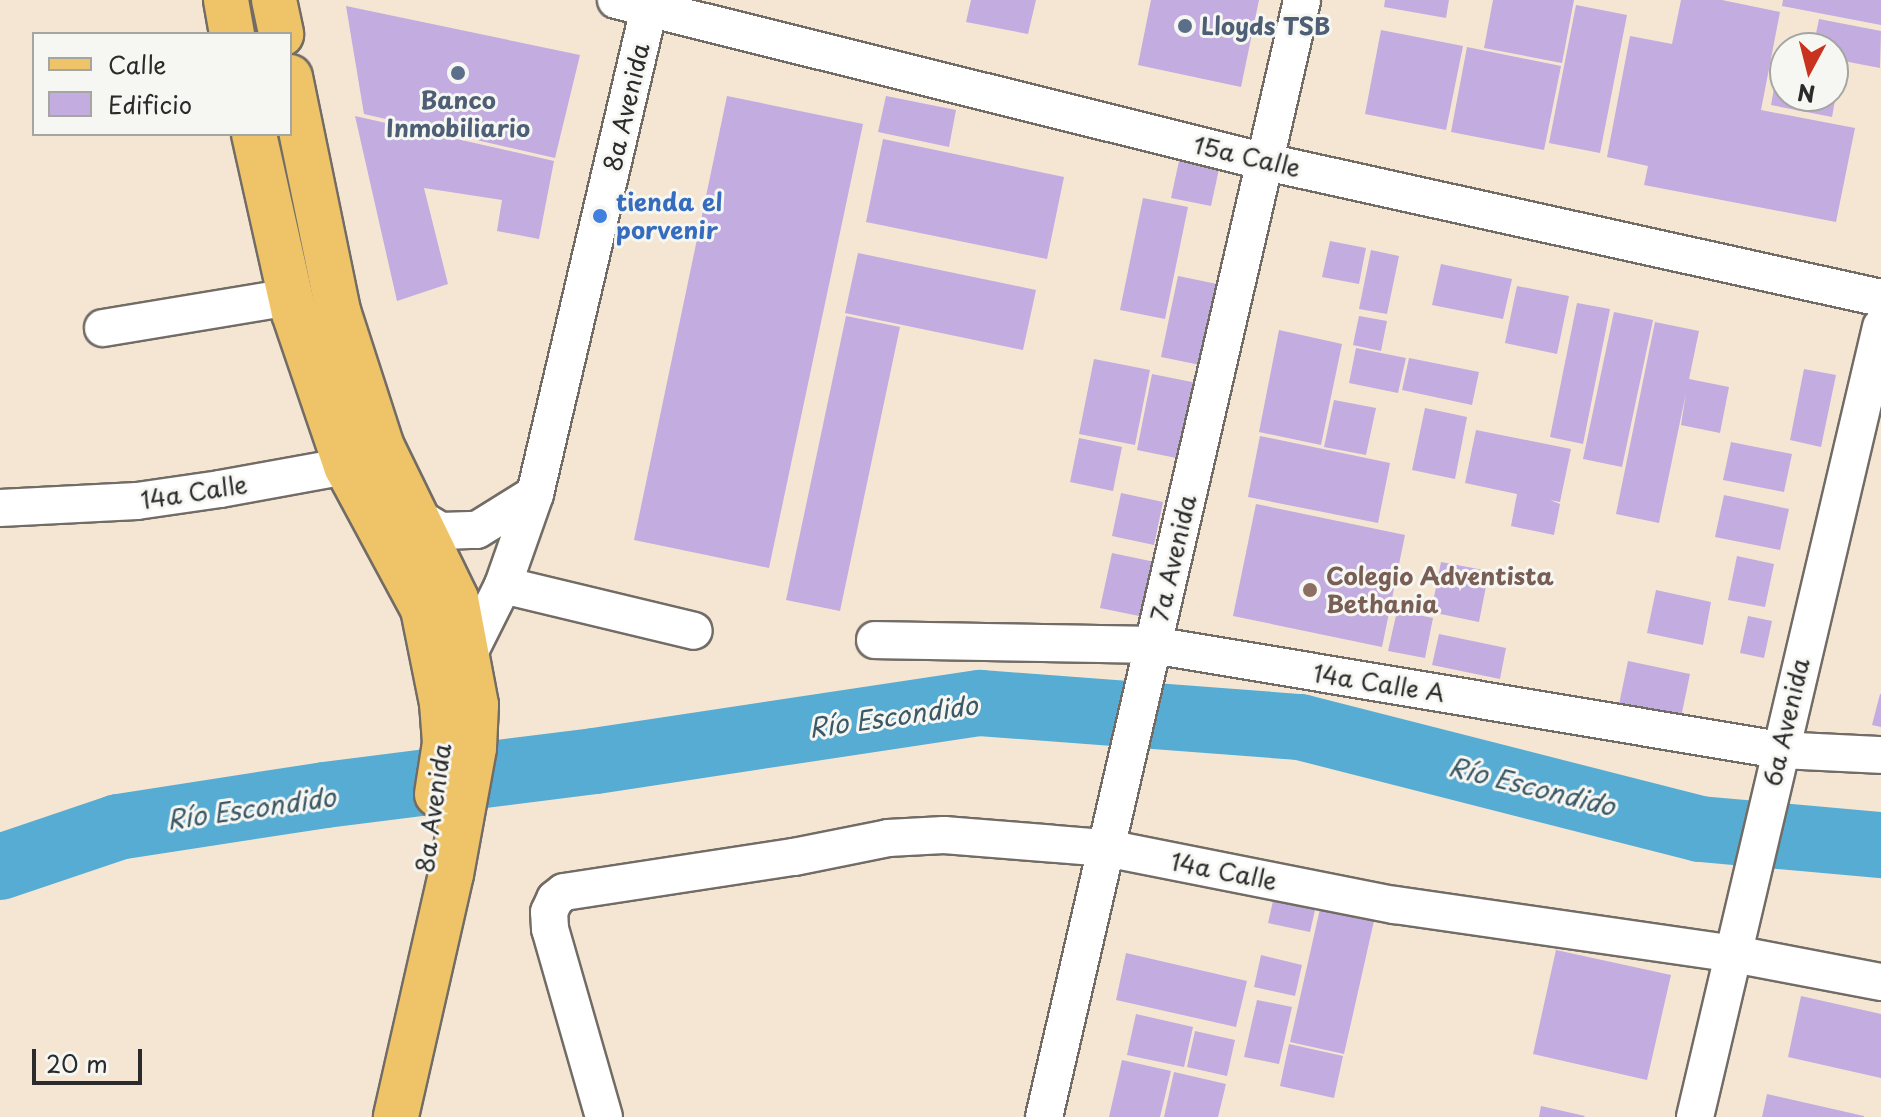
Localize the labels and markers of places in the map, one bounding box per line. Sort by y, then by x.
place label: Lloyds TSB [1201,12,1331,40]
marker: Lloyds TSB [1176,17,1194,35]
marker: Banco Inmobiliario [449,64,467,82]
place label: Banco Inmobiliario [386,86,530,142]
place label: tienda el porvenir [616,188,720,244]
marker: tienda el porvenir [591,207,609,225]
place label: Colegio Adventista Bethania [1326,562,1557,618]
marker: Colegio Adventista Bethania [1301,581,1319,599]

